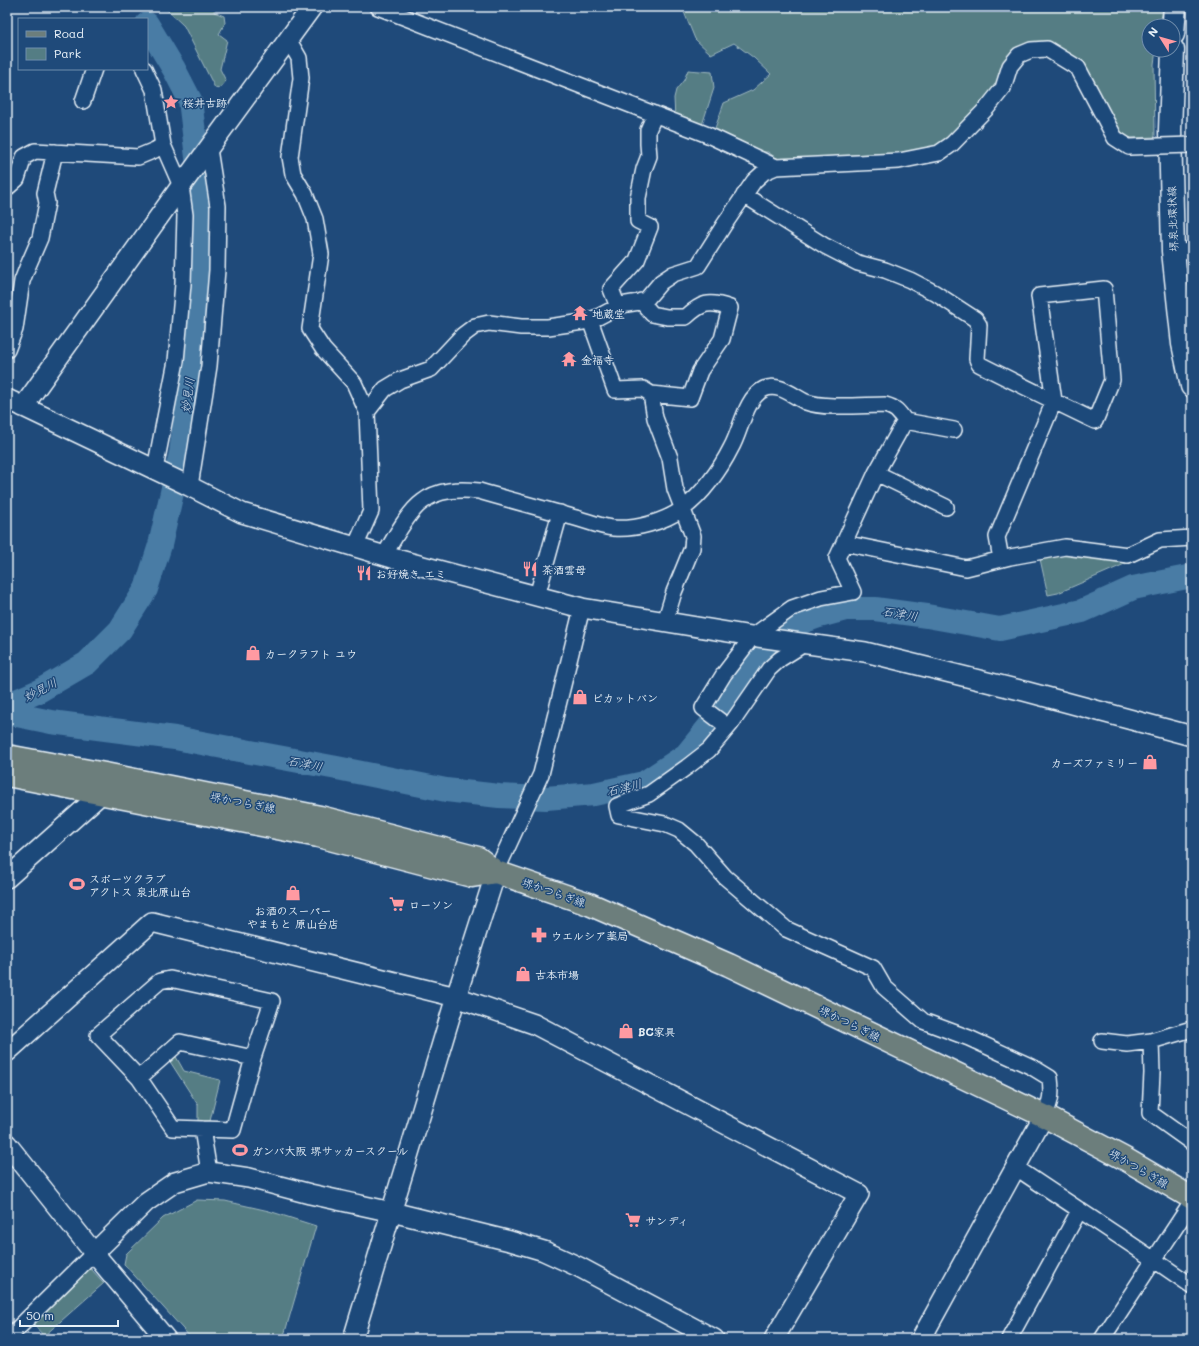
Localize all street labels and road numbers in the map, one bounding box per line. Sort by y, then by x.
street label: 堺泉北環状線 [1163,186,1181,252]
street label: 堺かつらぎ線 [209,788,277,816]
street label: 堺かつらぎ線 [520,874,588,910]
street label: 堺かつらぎ線 [817,1002,883,1044]
street label: 堺かつらぎ線 [1107,1145,1171,1191]

